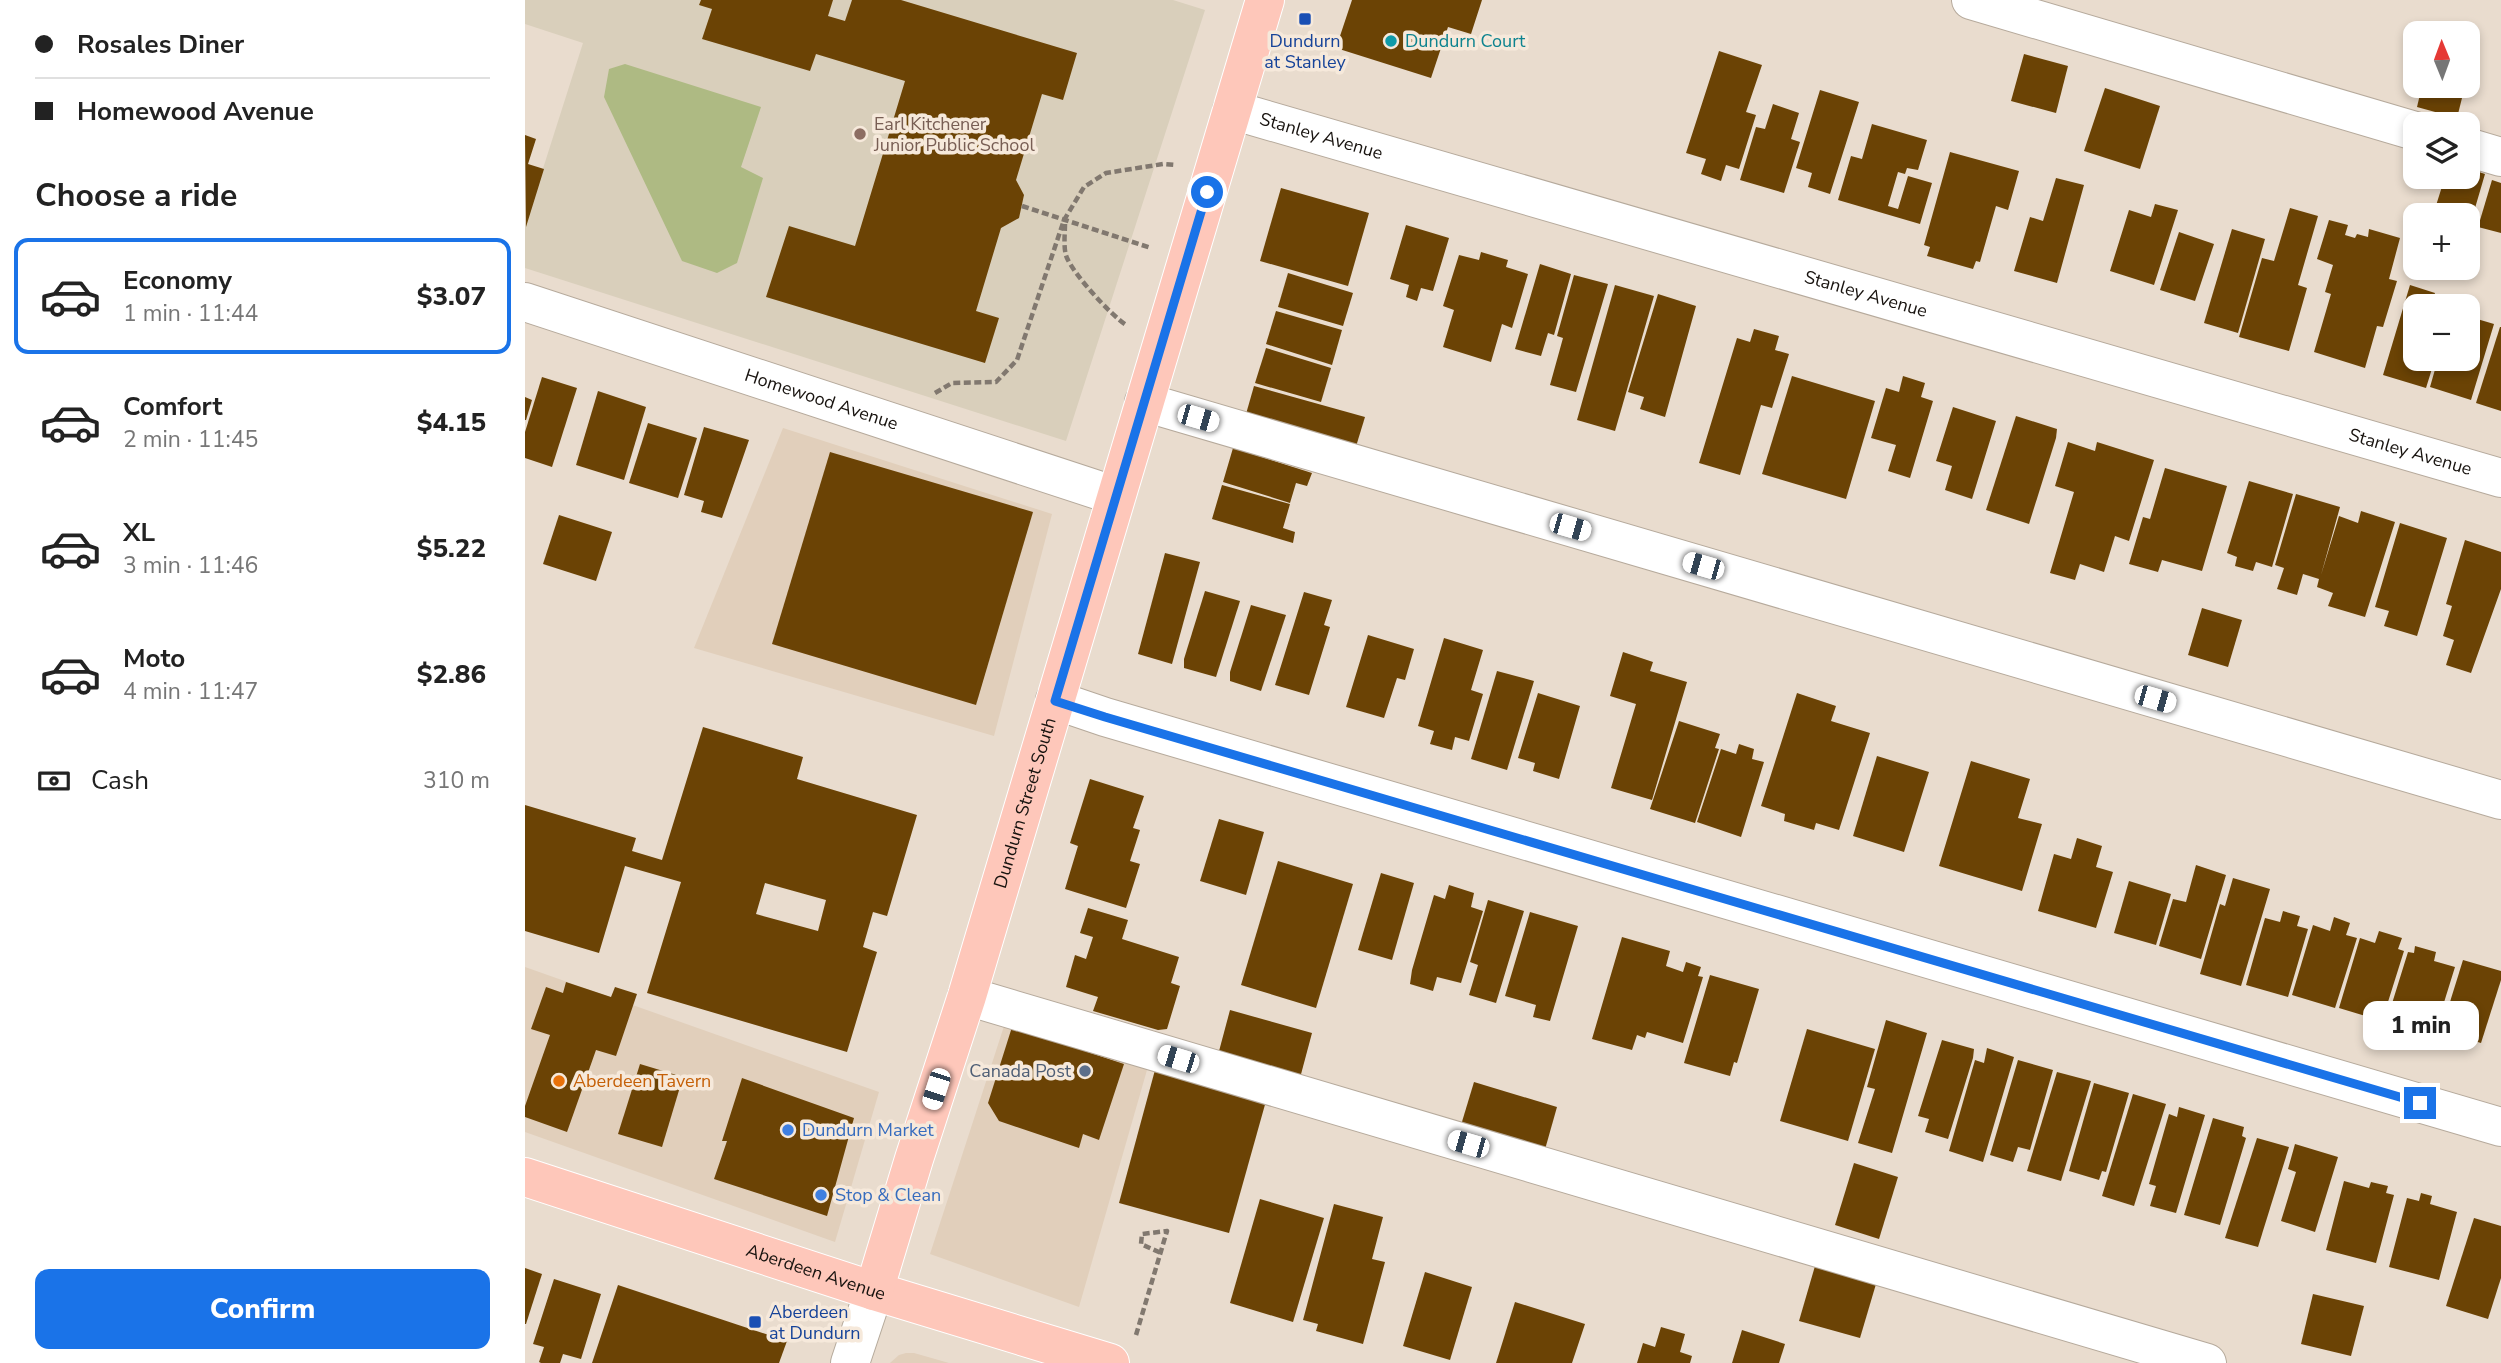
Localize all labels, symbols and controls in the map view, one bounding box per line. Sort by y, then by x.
marker: Dundurn at Stanley [1297,11,1313,27]
north arrow [2403,21,2480,98]
map controls [2403,21,2480,371]
text: Rosales Diner [77,27,244,62]
place label: Dundurn at Stanley [1264,29,1346,74]
place label: Dundurn Court [1405,29,1526,53]
marker: Dundurn Court [1383,33,1399,49]
text: Homewood Avenue [77,94,314,129]
street label: Stanley Avenue [1257,107,1386,165]
place label: Earl Kitchener Junior Public School [873,112,1035,157]
button: layers [2403,112,2480,189]
marker: Earl Kitchener Junior Public School [852,126,868,142]
text: Choose a ride [35,174,237,217]
route start [1191,176,1223,208]
button: + [2403,203,2480,280]
text: Economy [123,263,232,298]
icon: car [39,265,102,328]
street label: Stanley Avenue [1802,265,1930,323]
text: $3.07 [417,279,486,314]
button: − [2403,294,2480,371]
text: 1 min · 11:44 [123,298,258,329]
street label: Homewood Avenue [742,363,901,436]
text: Comfort [123,389,223,424]
icon: car [39,391,102,454]
car [1175,402,1222,434]
text: $4.15 [417,405,486,440]
street label: Stanley Avenue [2346,423,2475,481]
text: 2 min · 11:45 [123,424,258,455]
car [1547,511,1594,543]
text: XL [123,515,155,550]
icon: car [39,517,102,580]
text: $5.22 [417,531,486,566]
text: 3 min · 11:46 [123,550,258,581]
car [1680,550,1727,582]
text: Moto [123,641,185,676]
icon: car [39,643,102,706]
text: $2.86 [417,657,486,692]
text: 4 min · 11:47 [123,676,258,707]
car [2132,683,2179,715]
street label: Dundurn Street South [988,714,1062,891]
icon: cash [35,762,73,800]
text: Cash [91,763,149,798]
text: 310 m [423,765,490,796]
callout: 1 min [2362,1002,2478,1050]
text: 1 min [2391,1010,2451,1041]
car [1155,1043,1202,1075]
place label: Canada Post [969,1059,1072,1083]
marker: Canada Post [1077,1063,1093,1079]
car [920,1066,953,1112]
place label: Aberdeen Tavern [573,1069,711,1093]
marker: Aberdeen Tavern [551,1073,567,1089]
route end [2404,1087,2436,1119]
place label: Dundurn Market [802,1118,934,1142]
marker: Dundurn Market [780,1122,796,1138]
car [1445,1128,1492,1160]
place label: Stop & Clean [835,1183,941,1207]
marker: Stop & Clean [813,1187,829,1203]
street label: Aberdeen Avenue [743,1238,889,1306]
button: Confirm [35,1269,490,1349]
place label: Aberdeen at Dundurn [769,1300,860,1345]
marker: Aberdeen at Dundurn [747,1314,763,1330]

